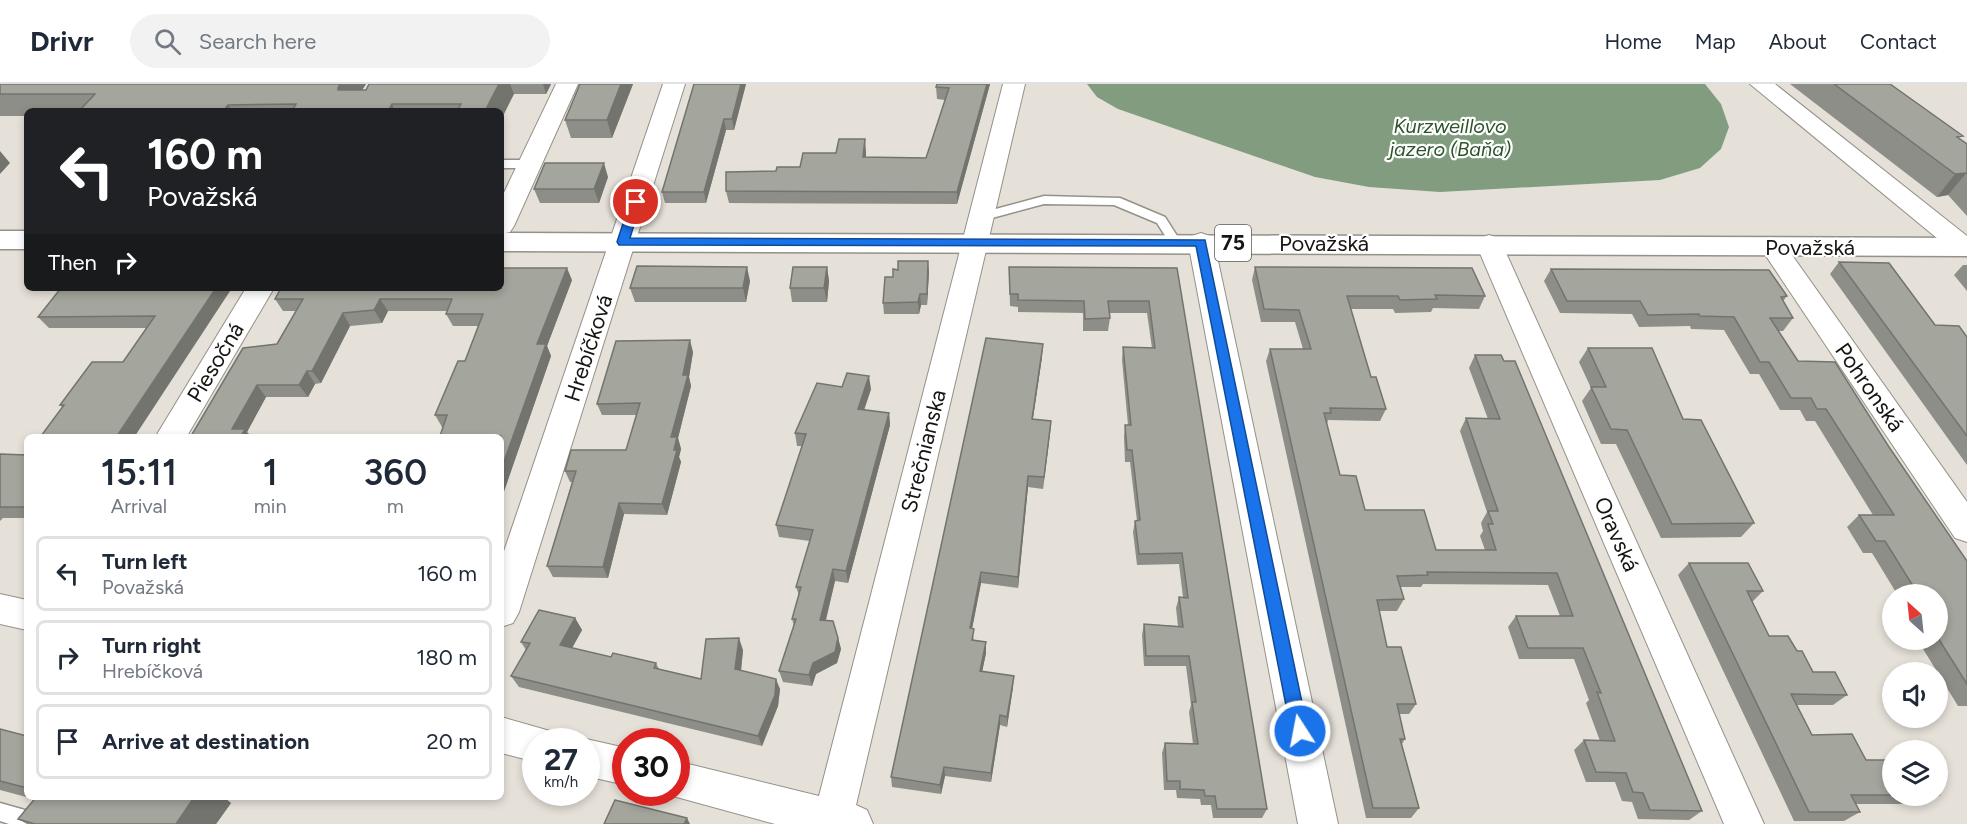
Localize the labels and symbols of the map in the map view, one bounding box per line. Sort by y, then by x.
water label: Kurzweillovo jazero (Baňa) [1386,114,1511,161]
pin [610,176,661,227]
road number: 75 [1215,225,1251,261]
street label: Považská [1279,230,1369,257]
street label: Považská [1765,234,1855,261]
street label: Hrebíčková [558,291,618,405]
street label: Piesočná [181,317,250,407]
street label: Pohronská [1829,338,1910,437]
street label: Strečnianska [895,387,952,516]
street label: Oravská [1588,493,1645,576]
north arrow [1882,584,1948,650]
position arrow [1268,699,1332,763]
speed limit sign: 30 [612,728,690,806]

